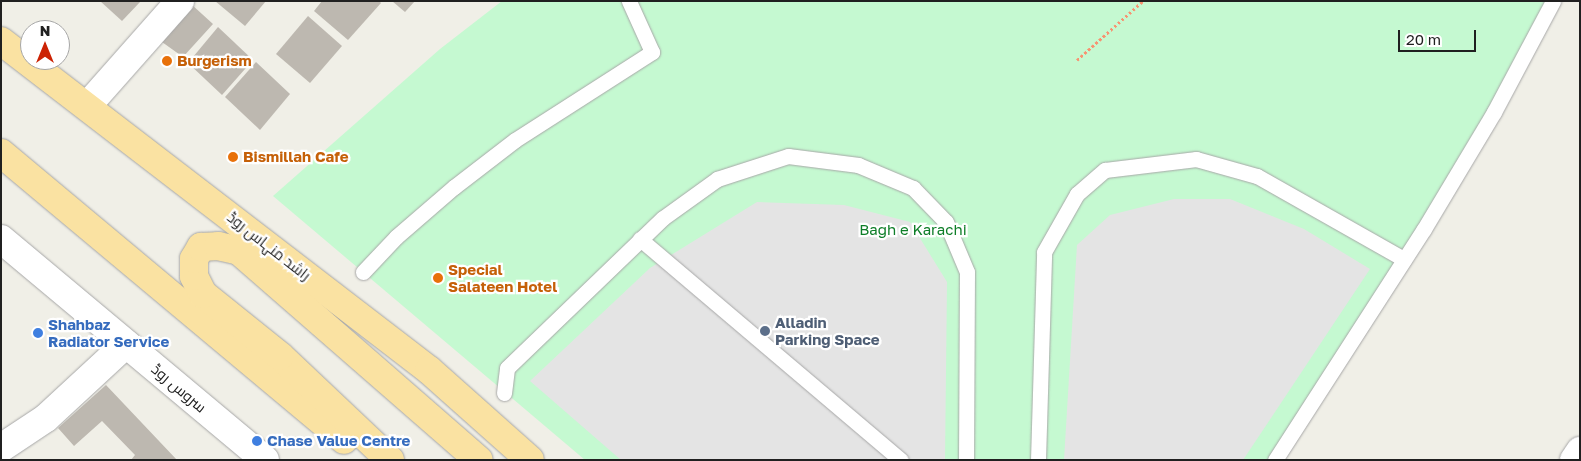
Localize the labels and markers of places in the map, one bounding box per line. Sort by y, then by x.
place label: Burgerism [177,52,252,70]
marker: Burgerism [161,55,173,67]
place label: Bismillah Cafe [243,148,348,166]
marker: Bismillah Cafe [227,151,239,163]
place label: Special Salateen Hotel [448,260,557,295]
marker: Special Salateen Hotel [432,272,444,284]
place label: Alladin Parking Space [775,313,880,348]
place label: Shahbaz Radiator Service [48,315,169,350]
marker: Alladin Parking Space [759,325,771,337]
marker: Shahbaz Radiator Service [32,327,44,339]
place label: Chase Value Centre [267,432,410,450]
marker: Chase Value Centre [251,435,263,447]

